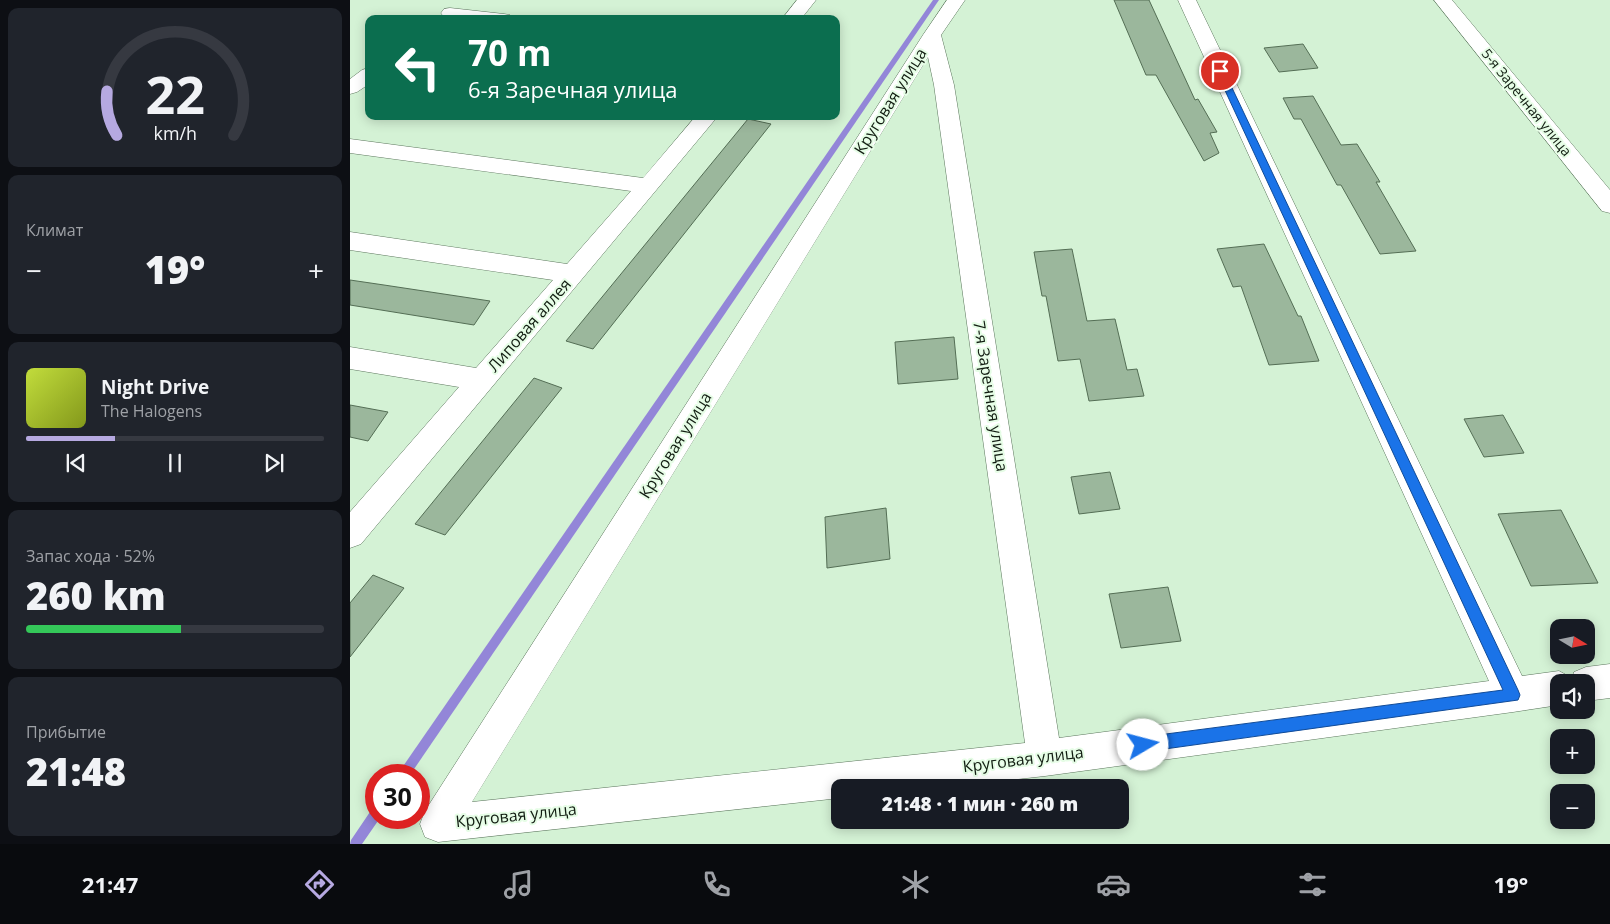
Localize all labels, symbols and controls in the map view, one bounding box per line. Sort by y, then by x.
text: 70 m [468,29,551,76]
icon: left [385,35,450,100]
street label: Круговая улица [848,44,932,158]
street label: 5-я Заречная улица [1478,44,1576,160]
pin [1199,50,1241,92]
icon: arrive [1206,57,1234,85]
text: 22 [145,58,205,129]
text: 6-я Заречная улица [468,74,677,104]
text: km/h [153,121,197,145]
text: Климат [26,219,83,241]
text: 19° [145,243,205,295]
text: − [26,251,42,289]
text: + [308,251,324,289]
street label: Липовая аллея [482,274,576,376]
street label: 7-я Заречная улица [968,319,1014,473]
text: Night Drive [101,374,209,400]
street label: Круговая улица [633,388,717,502]
text: The Halogens [101,400,202,422]
icon: previous [62,449,90,477]
icon: pause [161,449,189,477]
icon: next [260,449,288,477]
text: Запас хода · 52% [26,545,155,567]
text: 260 km [26,569,166,621]
north arrow [1550,619,1595,664]
map controls [1550,619,1595,829]
button: sound [1550,674,1595,719]
position arrow [1116,718,1168,770]
text: Прибытие [26,721,106,743]
button: + [1550,729,1595,774]
street label: Круговая улица [961,741,1085,777]
text: 21:48 [26,745,126,797]
speed limit sign: 30 [365,764,430,829]
button: − [1550,784,1595,829]
text: 21:48 · 1 мин · 260 m [882,791,1078,817]
street label: Круговая улица [454,798,578,832]
icon: directions [302,867,337,902]
icon: music [501,867,536,902]
icon: phone [699,867,734,902]
icon: climate [898,867,933,902]
icon: car [1096,867,1131,902]
icon: filters [1295,867,1330,902]
text: 21:47 [82,869,138,899]
text: 19° [1494,869,1528,899]

